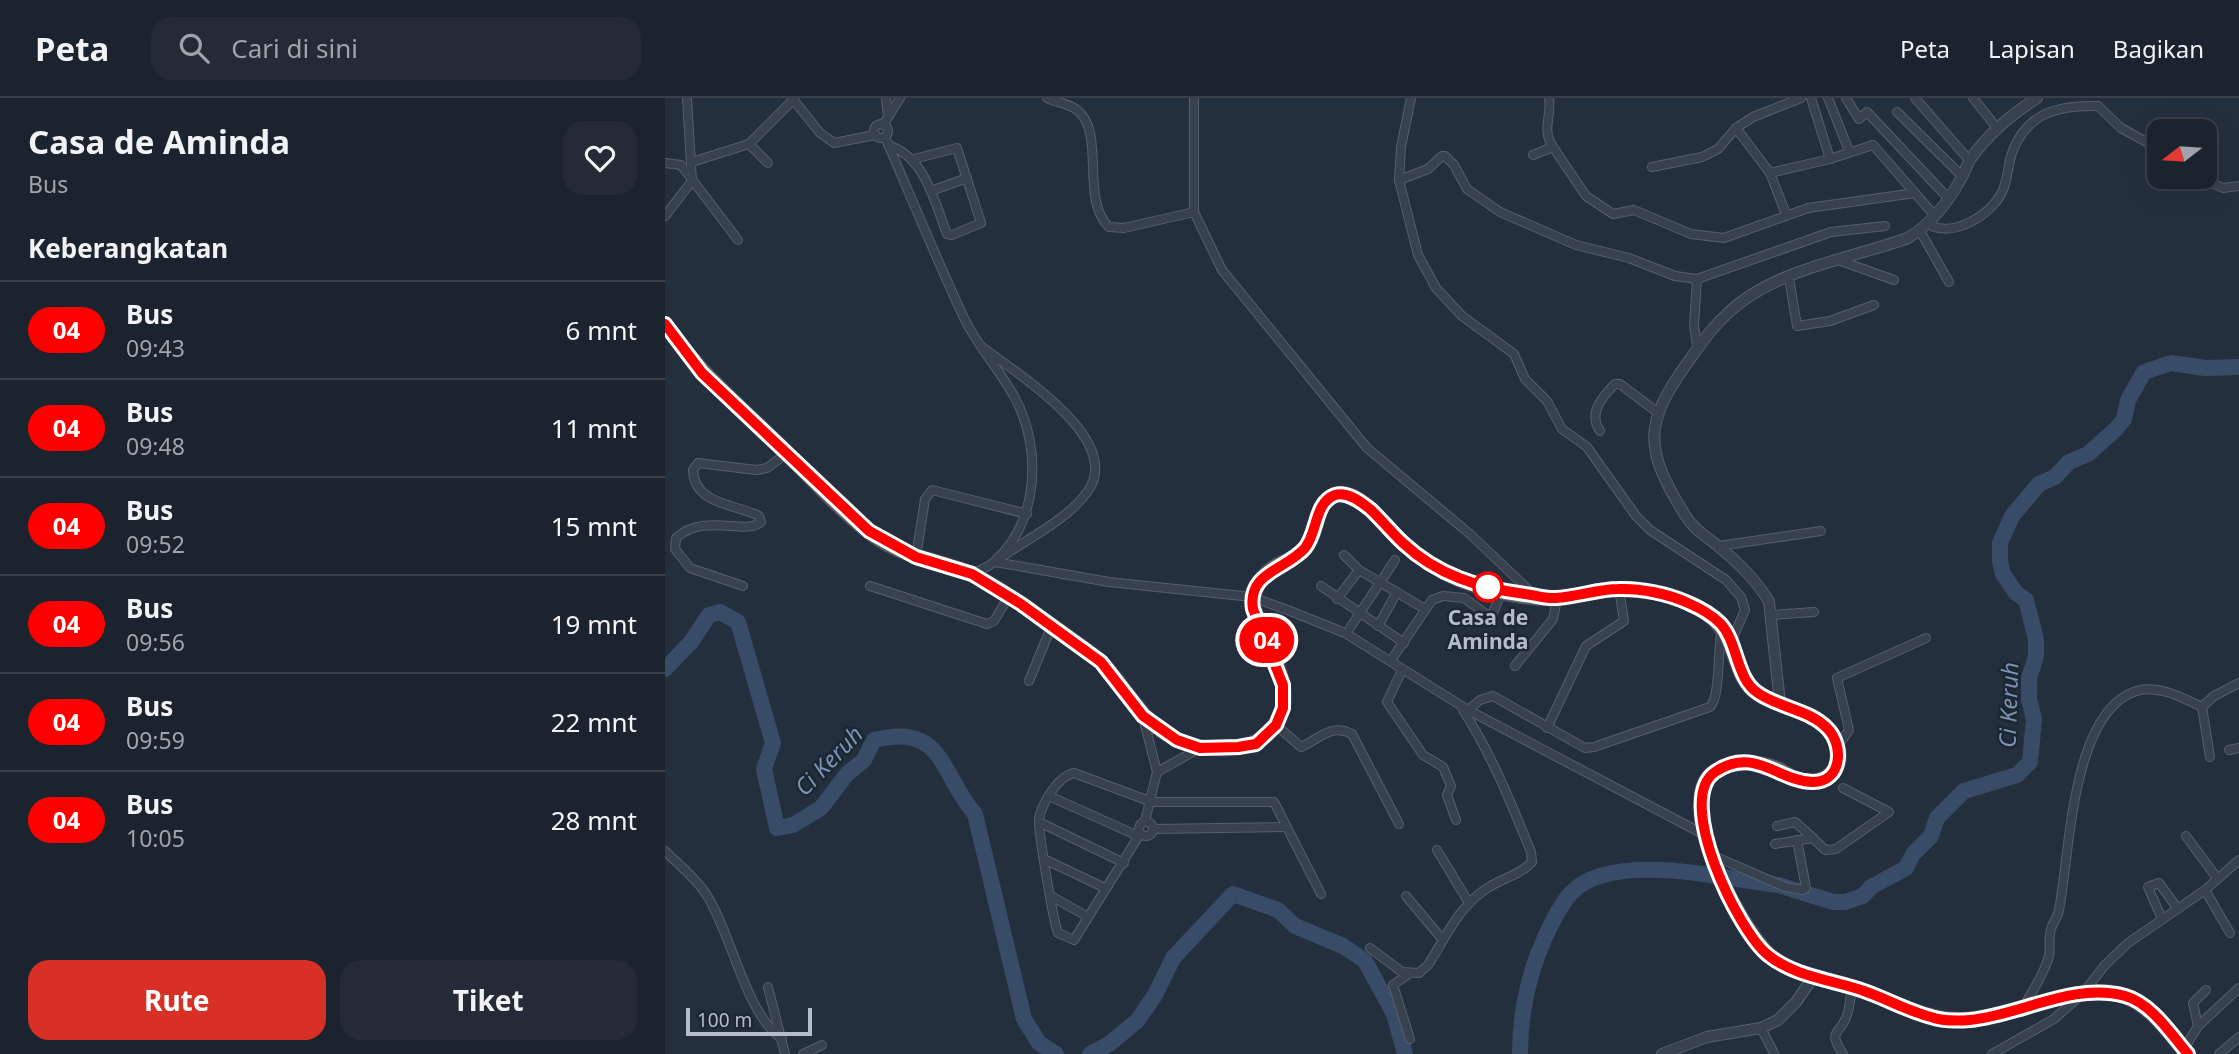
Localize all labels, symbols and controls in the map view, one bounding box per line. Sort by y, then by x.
search box [151,17,641,80]
text: Peta [35,26,109,71]
icon: search [175,29,213,67]
text: Cari di sini [231,30,358,66]
text: Peta [1900,32,1950,65]
text: Lapisan [1988,32,2075,65]
text: Bagikan [2113,32,2204,65]
text: Casa de Aminda [28,119,290,164]
north arrow [2147,119,2217,189]
map controls [2147,119,2217,189]
button: heart [563,121,637,195]
text: Bus [28,168,68,200]
text: Keberangkatan [28,230,228,266]
text: Bus [126,296,173,332]
text: 6 mnt [566,312,637,348]
text: 04 [53,313,80,346]
text: 09:43 [126,332,185,364]
text: Bus [126,394,173,430]
text: 11 mnt [551,410,637,446]
text: 04 [53,411,80,444]
text: 09:48 [126,430,185,462]
text: Bus [126,492,173,528]
text: 15 mnt [551,508,637,544]
text: 04 [53,509,80,542]
text: 09:52 [126,528,185,560]
marker: Casa de Aminda [1473,572,1503,602]
text: Bus [126,590,173,626]
place label: Casa de Aminda [1448,603,1528,655]
text: 19 mnt [551,606,637,642]
text: 04 [53,607,80,640]
line badge: 04 [1235,617,1299,663]
text: 04 [1253,623,1281,656]
text: 09:56 [126,626,185,658]
water label: Ci Keruh [1991,662,2025,748]
text: Bus [126,688,173,724]
text: 22 mnt [551,704,637,740]
text: 04 [53,705,80,738]
water label: Ci Keruh [787,718,870,802]
text: 09:59 [126,724,185,756]
text: Bus [126,786,173,822]
text: 28 mnt [551,802,637,838]
text: 04 [53,803,80,836]
text: 10:05 [126,822,185,854]
button: Rute [28,960,326,1040]
button: Tiket [340,960,637,1040]
scale bar [686,1005,812,1037]
text: 100 m [697,1007,752,1033]

